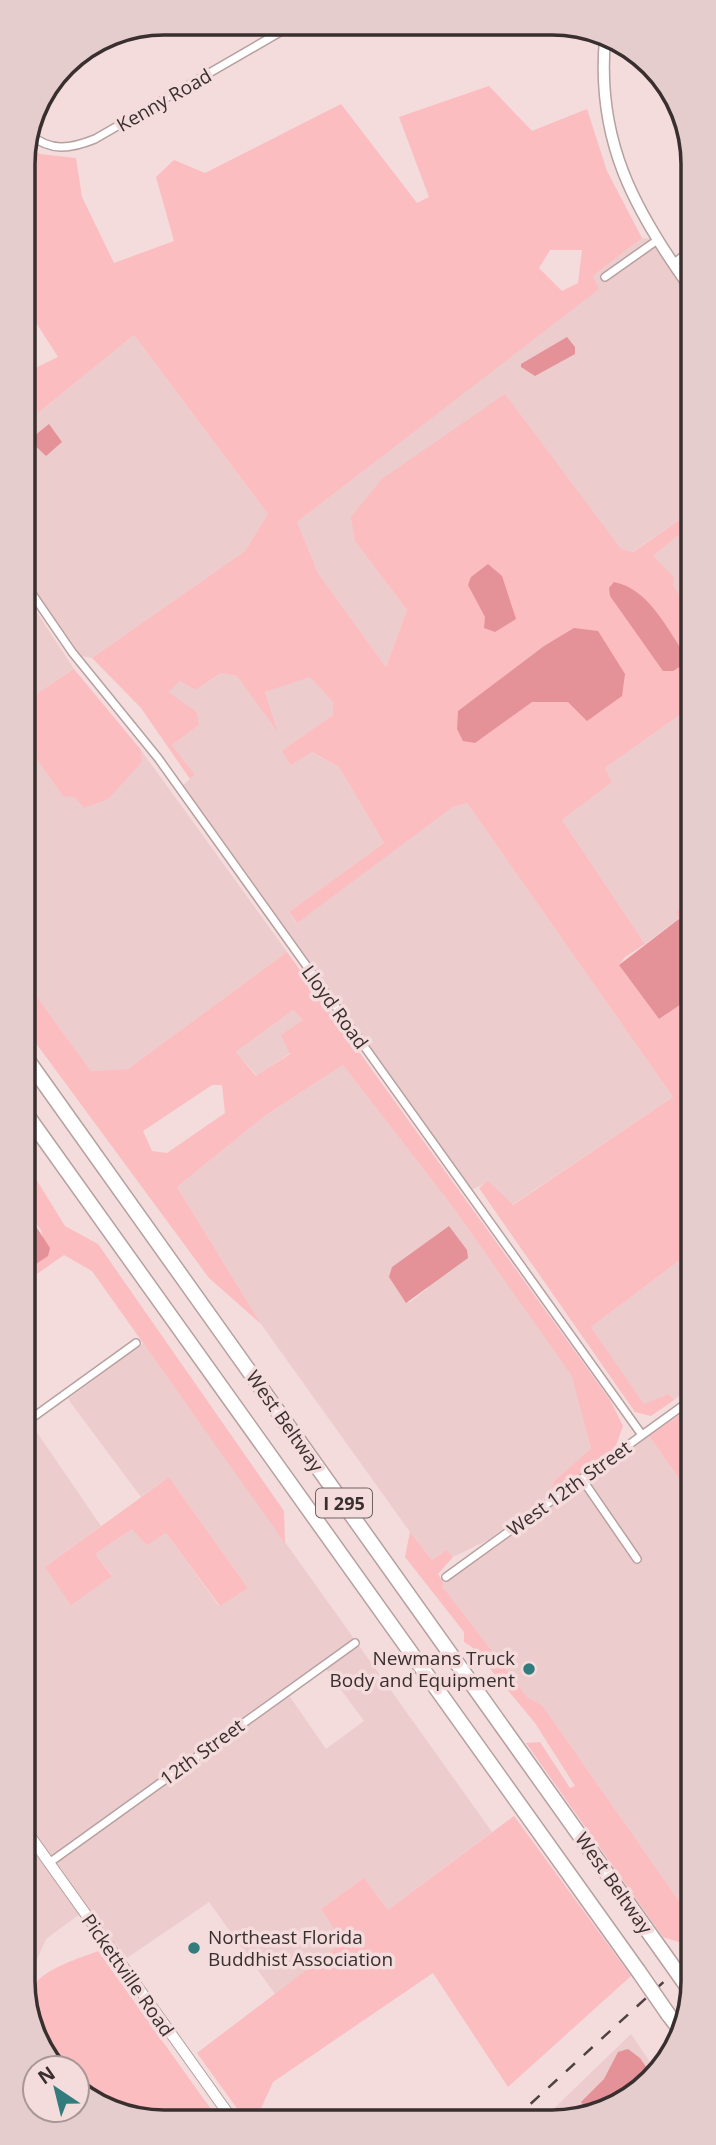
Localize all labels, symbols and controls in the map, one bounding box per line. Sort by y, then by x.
street label: Kenny Road [112,62,216,138]
street label: Lloyd Road [296,960,374,1054]
street label: West Beltway [240,1365,330,1477]
street label: West 12th Street [502,1434,636,1542]
road number: I 295 [316,1488,372,1518]
place label: Newmans Truck Body and Equipment [330,1645,515,1693]
marker: Newmans Truck Body and Equipment [521,1661,537,1677]
street label: 12th Street [155,1713,250,1791]
street label: West Beltway [569,1827,659,1939]
street label: Pickettville Road [76,1908,180,2042]
place label: Northeast Florida Buddhist Association [208,1924,393,1972]
marker: Northeast Florida Buddhist Association [186,1940,202,1956]
north arrow [21,2054,91,2124]
text: N [32,2060,60,2090]

